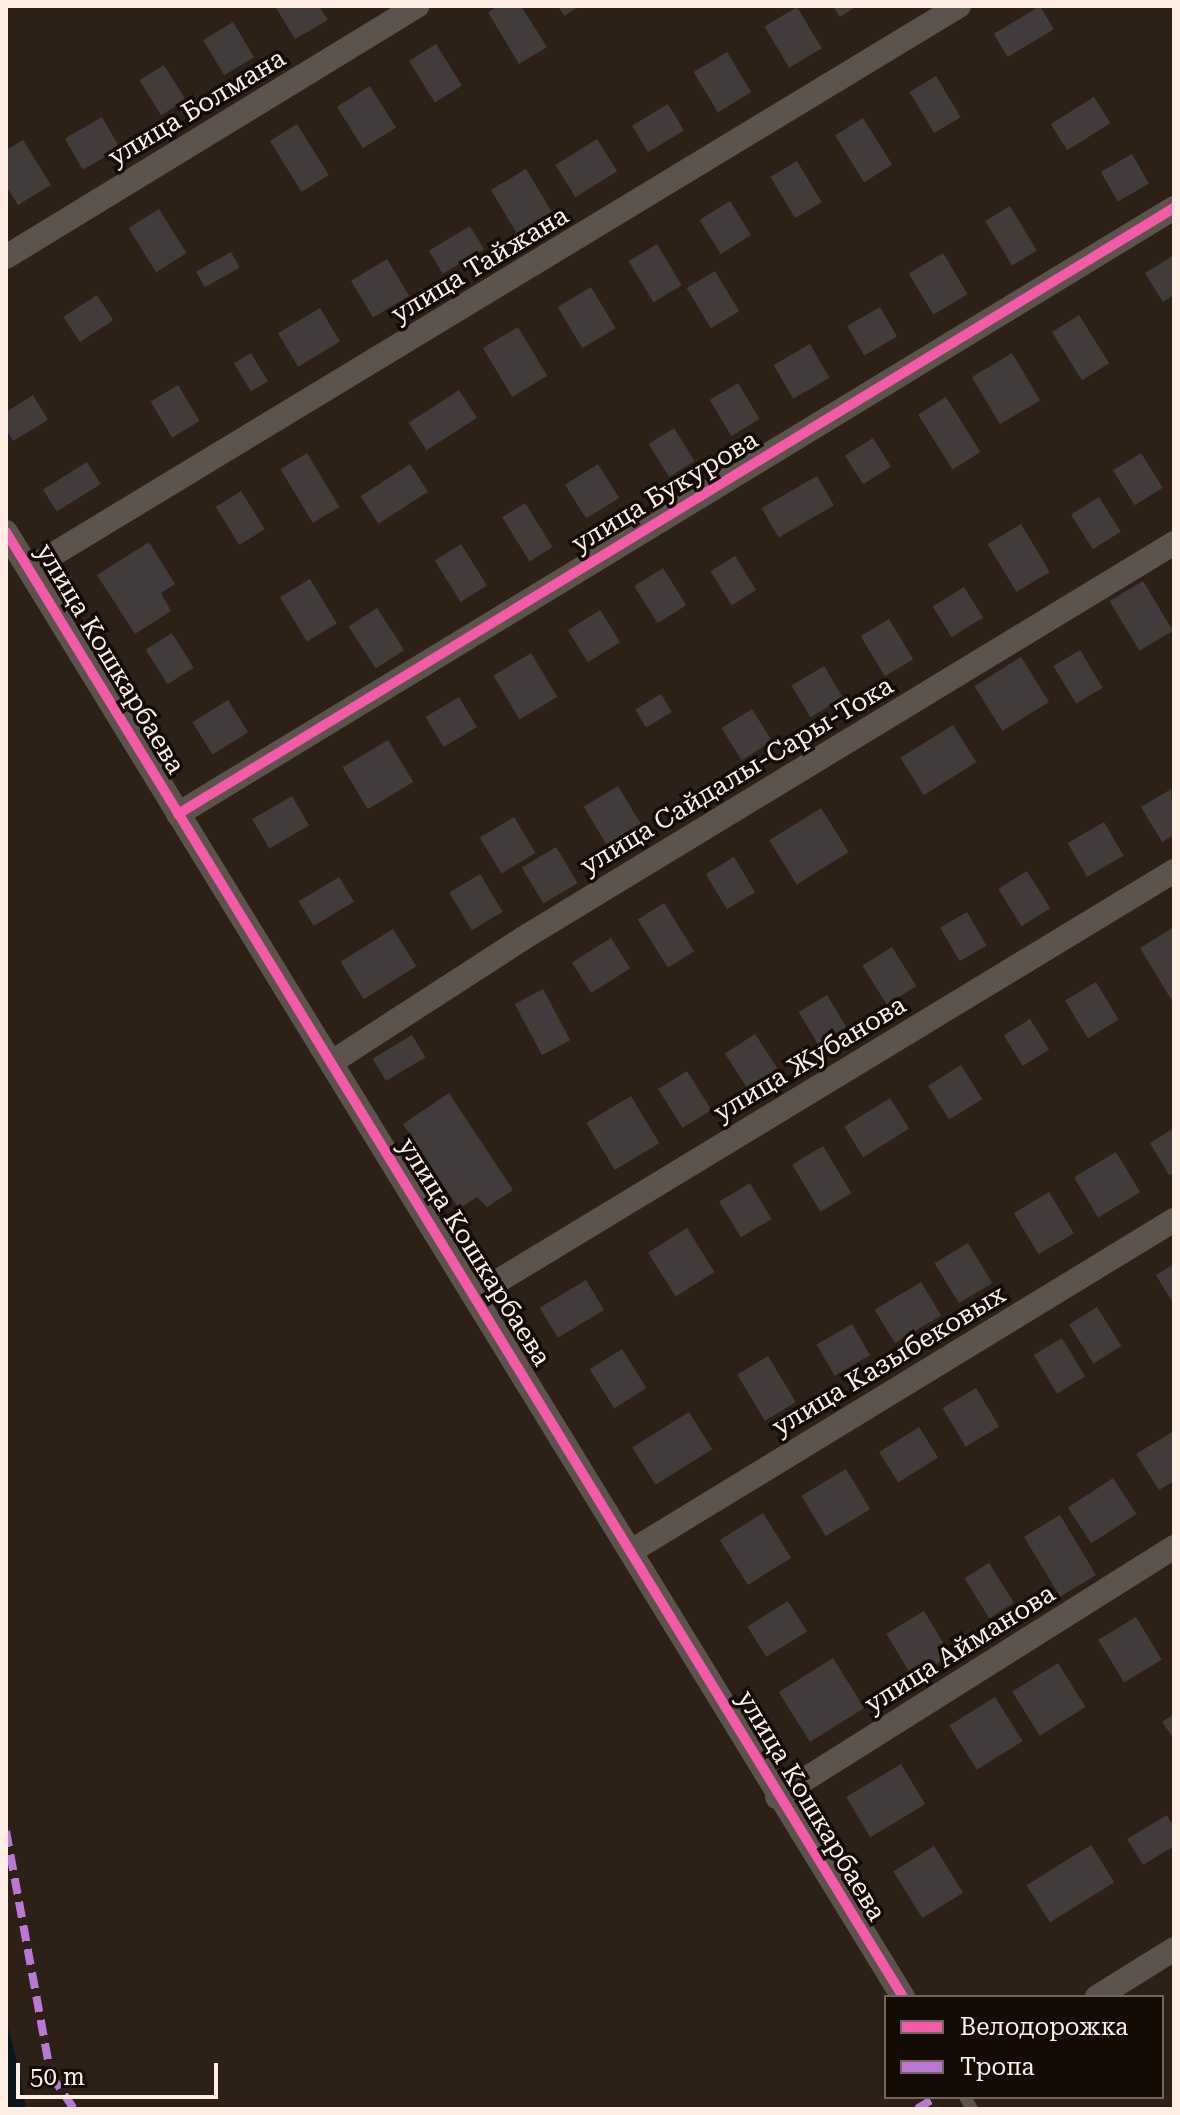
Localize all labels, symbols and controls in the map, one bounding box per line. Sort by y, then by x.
street label: улица Болмана [103,43,291,173]
street label: улица Тайжана [386,200,574,330]
street label: улица Букурова [566,424,764,560]
street label: улица Кошкарбаева [29,538,191,780]
street label: улица Сайдалы-Сары-Тока [575,670,899,882]
street label: улица Жубанова [708,989,912,1129]
street label: улица Кошкарбаева [391,1132,557,1372]
street label: улица Казыбековых [767,1279,1011,1443]
street label: улица Айманова [859,1578,1061,1720]
street label: улица Кошкарбаева [730,1685,892,1927]
legend [884,1995,1164,2099]
text: Велодорожка [960,2013,1128,2041]
scale bar [20,2047,222,2097]
text: Тропа [960,2053,1035,2081]
text: 50 m [30,2063,85,2091]

